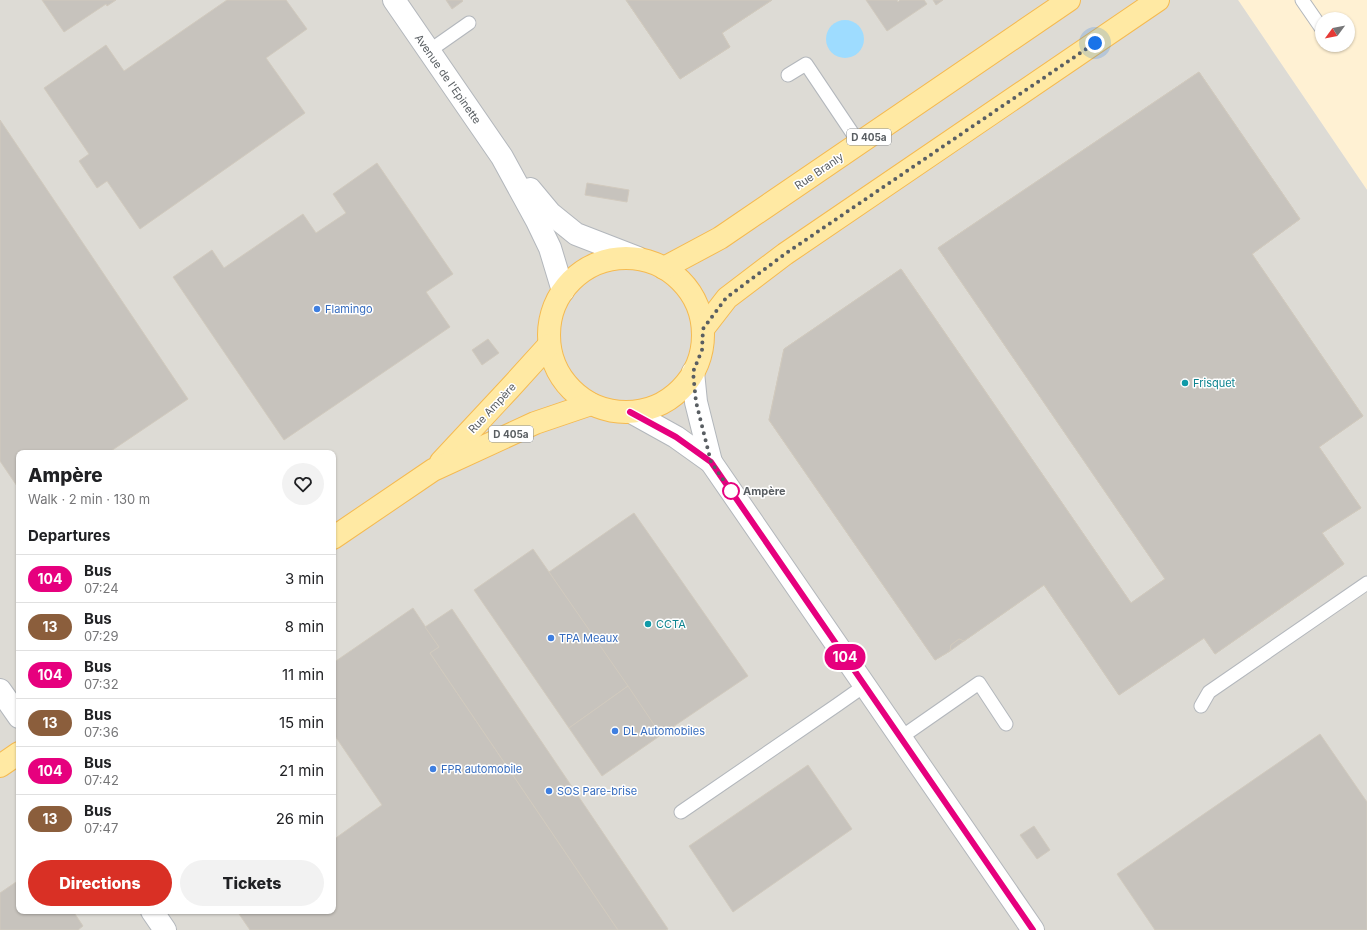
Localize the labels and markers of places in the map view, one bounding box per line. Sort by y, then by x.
place label: Flamingo [325,302,373,316]
marker: Flamingo [312,304,322,314]
place label: Frisquet [1193,376,1236,390]
marker: Frisquet [1180,378,1190,388]
marker: Ampère [722,482,740,500]
place label: Ampère [743,484,786,498]
place label: CCTA [656,617,686,631]
marker: CCTA [643,619,653,629]
place label: TPA Meaux [559,631,618,645]
marker: TPA Meaux [546,633,556,643]
place label: DL Automobiles [623,724,705,738]
marker: DL Automobiles [610,726,620,736]
place label: FPR automobile [441,762,522,776]
marker: FPR automobile [428,764,438,774]
place label: SOS Pare-brise [557,784,637,798]
marker: SOS Pare-brise [544,786,554,796]

